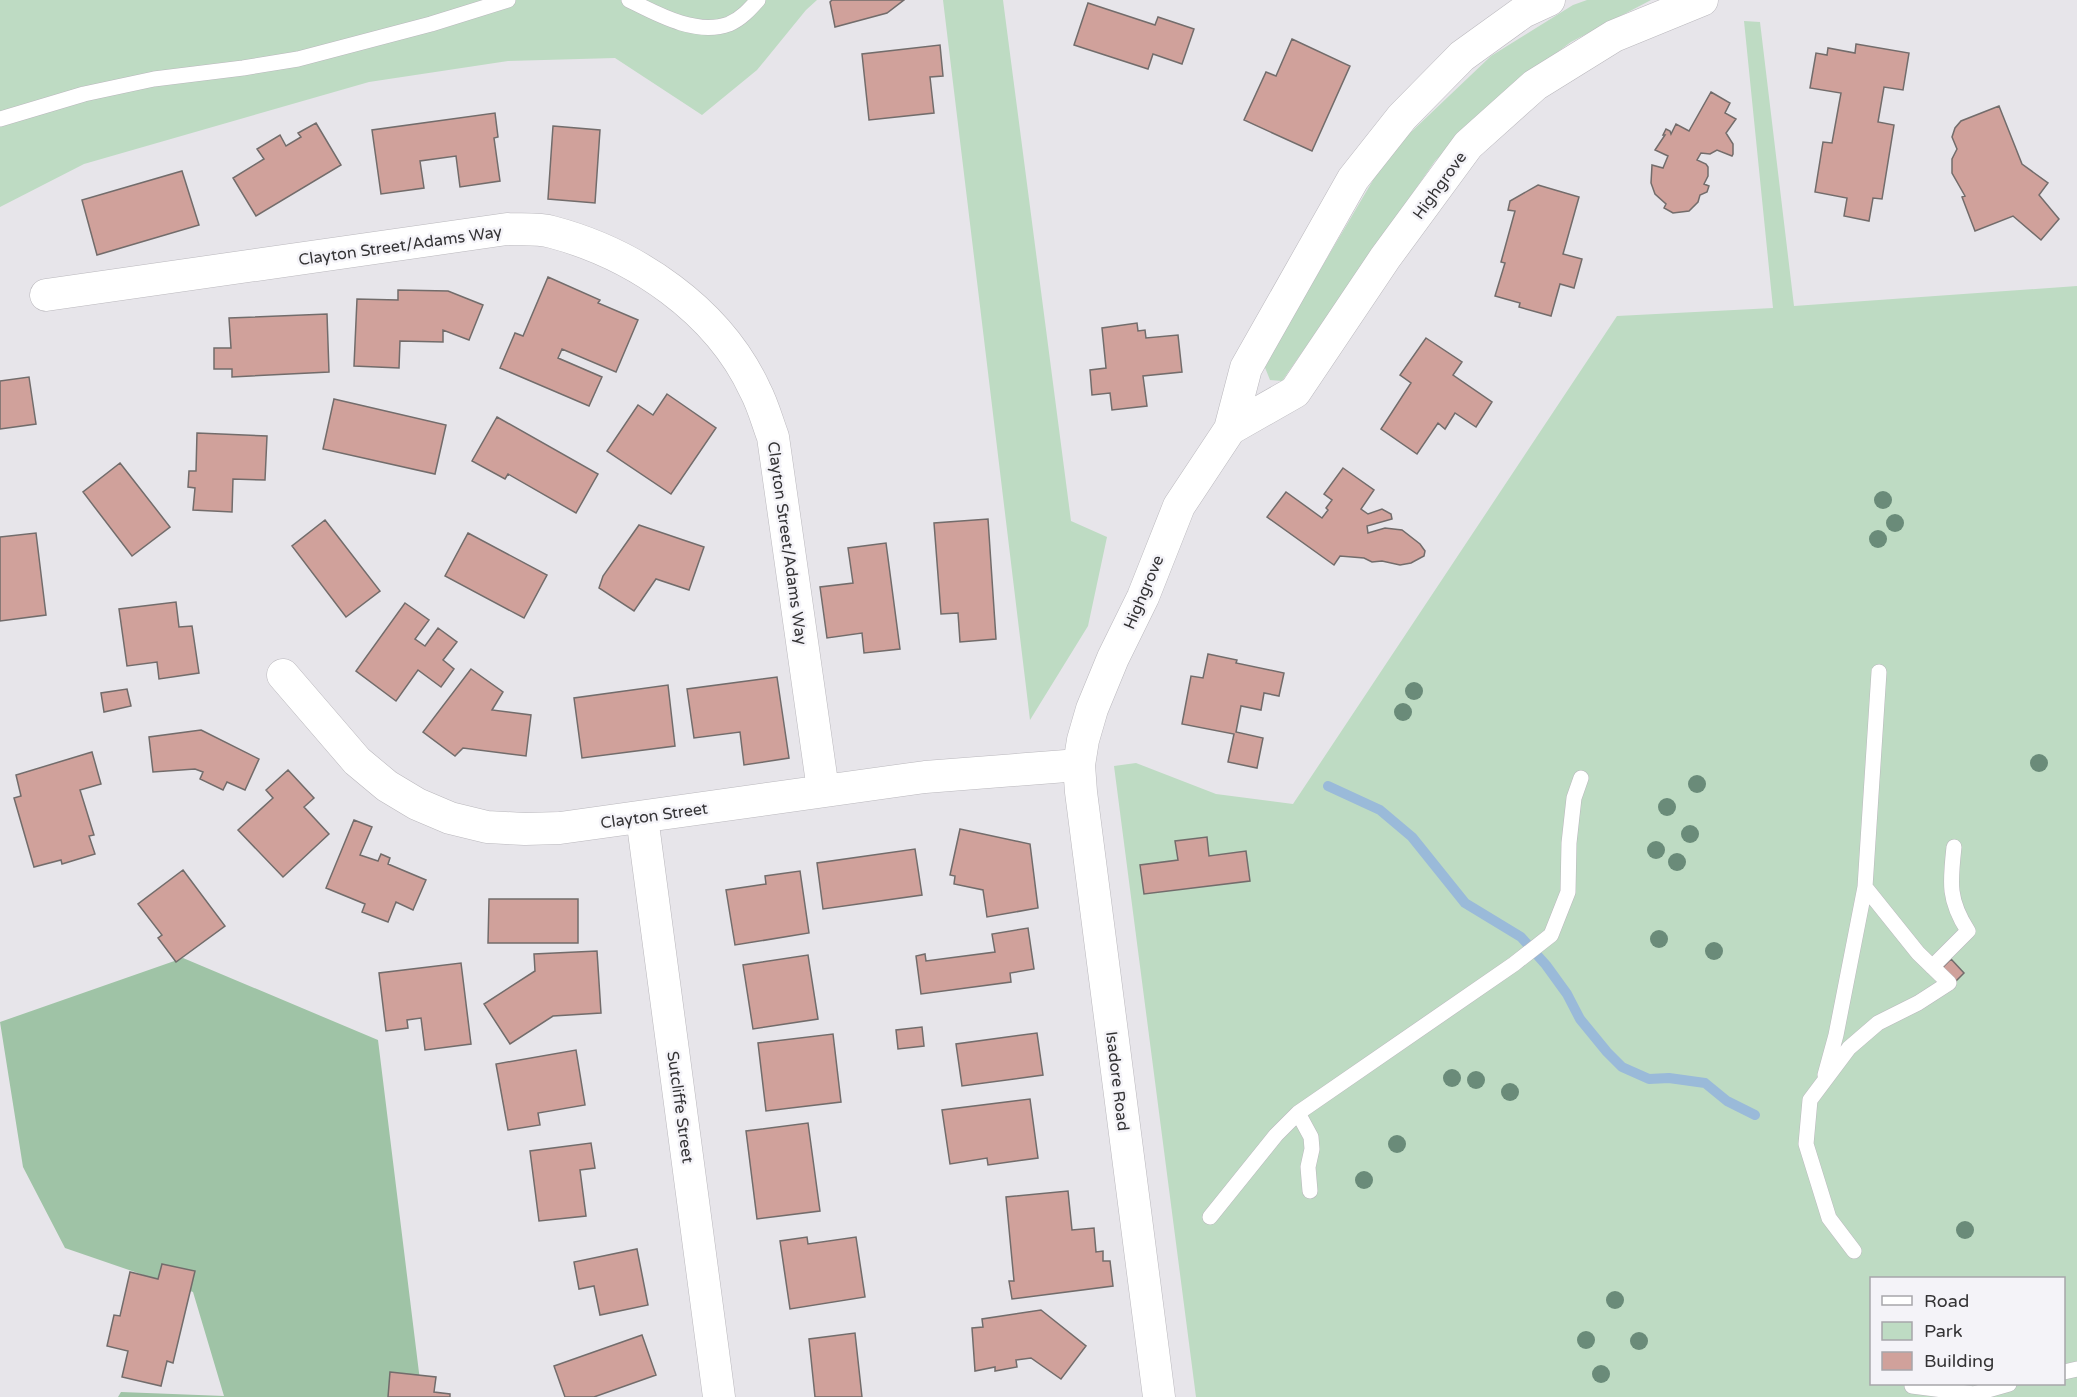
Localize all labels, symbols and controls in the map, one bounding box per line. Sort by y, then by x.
street label: Highgrove [1409,148,1471,223]
street label: Clayton Street/Adams Way [297,222,504,270]
street label: Clayton Street/Adams Way [763,440,811,647]
street label: Highgrove [1119,552,1169,633]
street label: Clayton Street [599,799,709,833]
street label: Isadore Road [1101,1030,1133,1132]
street label: Sutcliffe Street [662,1050,698,1164]
legend [1870,1277,2065,1385]
text: Road [1924,1290,1969,1312]
text: Park [1924,1320,1963,1342]
text: Building [1924,1350,1994,1372]

